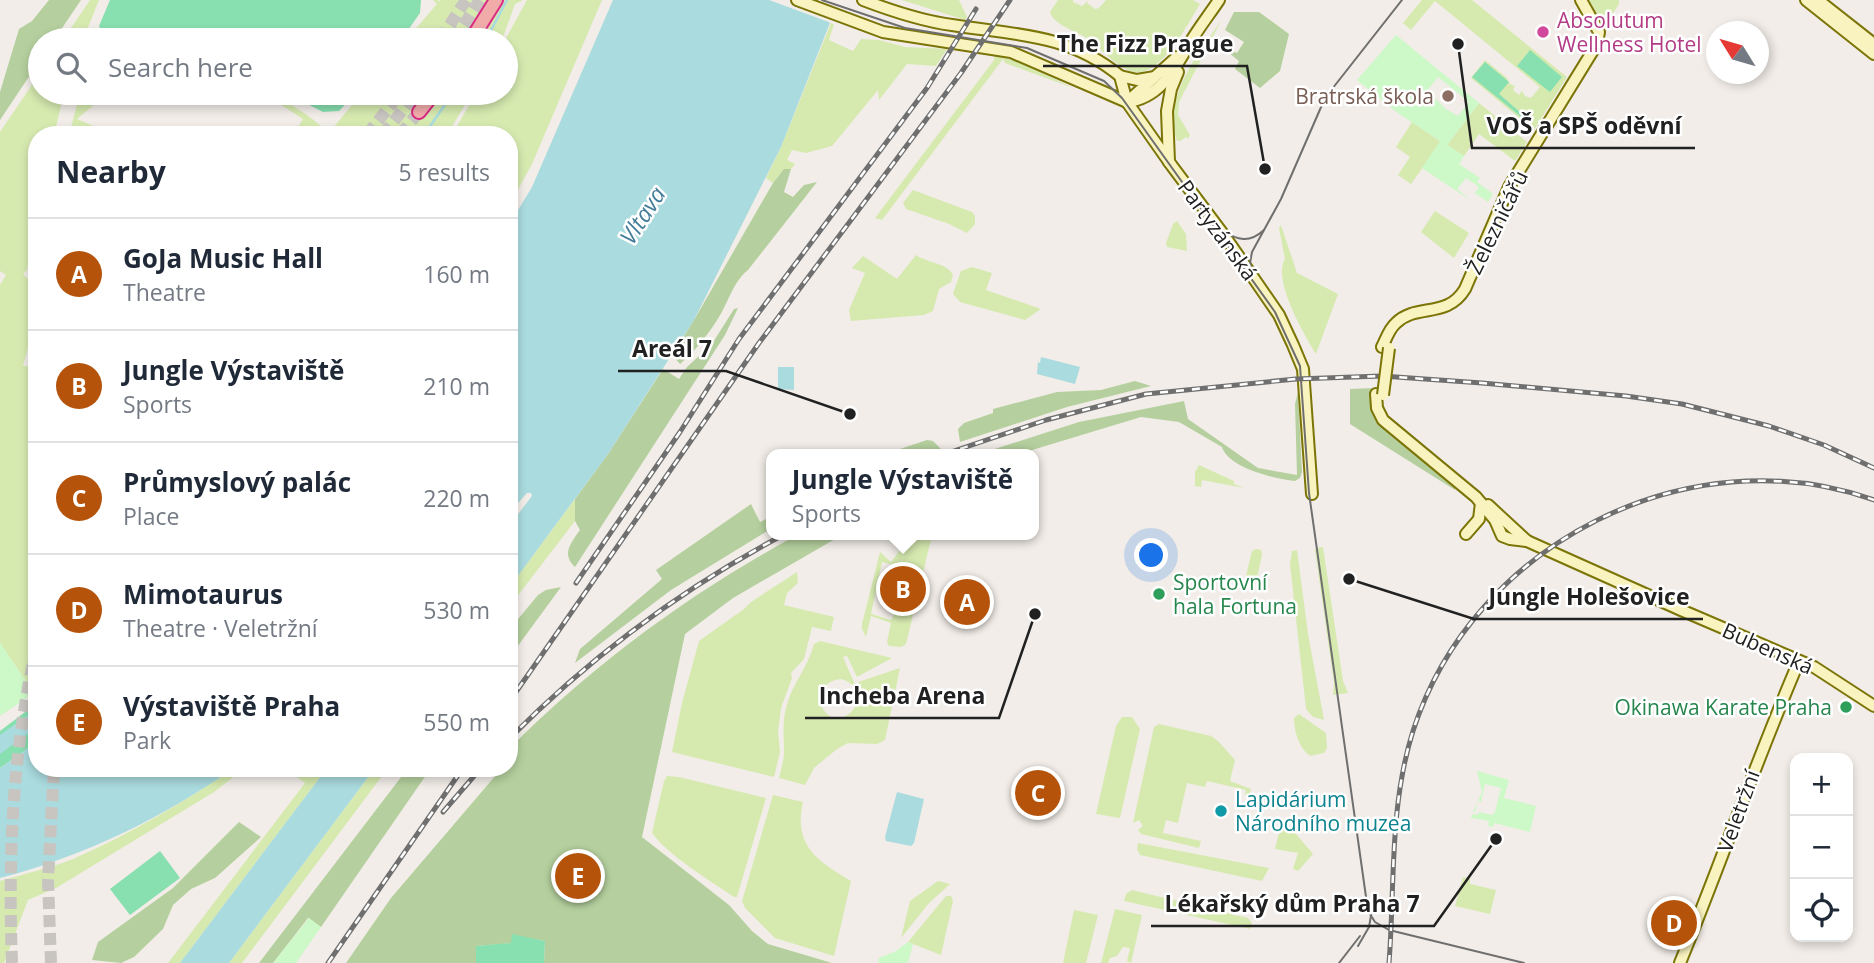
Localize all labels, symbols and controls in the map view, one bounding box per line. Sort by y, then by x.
place label: Absolutum Wellness Hotel [1557,6,1702,58]
north arrow [1706,21,1769,84]
callout: The Fizz Prague [1043,22,1247,66]
marker: Absolutum Wellness Hotel [1535,24,1551,40]
text: The Fizz Prague [1057,27,1233,59]
search box [28,28,518,105]
icon: search [52,48,90,86]
text: Search here [108,49,253,85]
place label: Bratrská škola [1295,82,1434,110]
marker: Bratrská škola [1440,88,1456,104]
callout: VOŠ a SPŠ oděvní [1472,104,1695,148]
text: VOŠ a SPŠ oděvní [1486,109,1683,141]
text: Nearby [56,151,166,192]
text: 5 results [399,156,490,188]
street label: Železničářů [1460,165,1534,279]
street label: Partyzánská [1172,174,1264,286]
water label: Vltava [612,180,672,250]
text: GoJa Music Hall [123,240,323,276]
text: A [71,258,87,290]
text: 160 m [423,258,490,290]
text: Theatre [123,276,206,308]
callout: Areál 7 [618,327,726,371]
text: Areál 7 [632,332,712,364]
text: Jungle Výstaviště [123,352,344,388]
text: B [71,370,87,402]
text: 210 m [423,370,490,402]
text: Sports [123,388,192,420]
popup [766,449,1039,540]
text: Jungle Výstaviště [792,461,1013,497]
text: Průmyslový palác [123,464,351,500]
text: C [72,482,86,514]
text: 220 m [423,482,490,514]
text: Sports [792,497,861,529]
text: Place [123,500,179,532]
your location [1134,538,1168,572]
pin: B [880,563,926,615]
place label: Sportovní hala Fortuna [1173,568,1297,620]
callout: Jungle Holešovice [1474,575,1703,619]
text: Mimotaurus [123,576,283,612]
pin: A [944,576,990,628]
text: Jungle Holešovice [1486,580,1690,612]
marker: Sportovní hala Fortuna [1151,586,1167,602]
text: D [70,594,88,626]
text: 530 m [423,594,490,626]
text: Theatre · Veletržní [123,612,318,644]
street label: Bubenská [1718,616,1818,680]
callout: Incheba Arena [805,674,999,718]
text: Incheba Arena [819,679,985,711]
text: Výstaviště Praha [123,688,340,724]
place label: Okinawa Karate Praha [1614,693,1832,721]
marker: Okinawa Karate Praha [1838,699,1854,715]
text: E [73,706,85,738]
text: 550 m [423,706,490,738]
text: Park [123,724,171,756]
map controls [1790,753,1853,942]
button: + [1790,753,1853,816]
street label: Veletržní [1710,765,1766,856]
pin: C [1015,767,1061,819]
place label: Lapidárium Národního muzea [1235,785,1411,837]
marker: Lapidárium Národního muzea [1213,803,1229,819]
button: − [1790,816,1853,879]
pin: E [555,850,601,902]
button: locate [1790,879,1853,942]
callout: Lékařský dům Praha 7 [1151,882,1434,926]
text: Lékařský dům Praha 7 [1164,887,1420,919]
pin: D [1651,897,1697,949]

